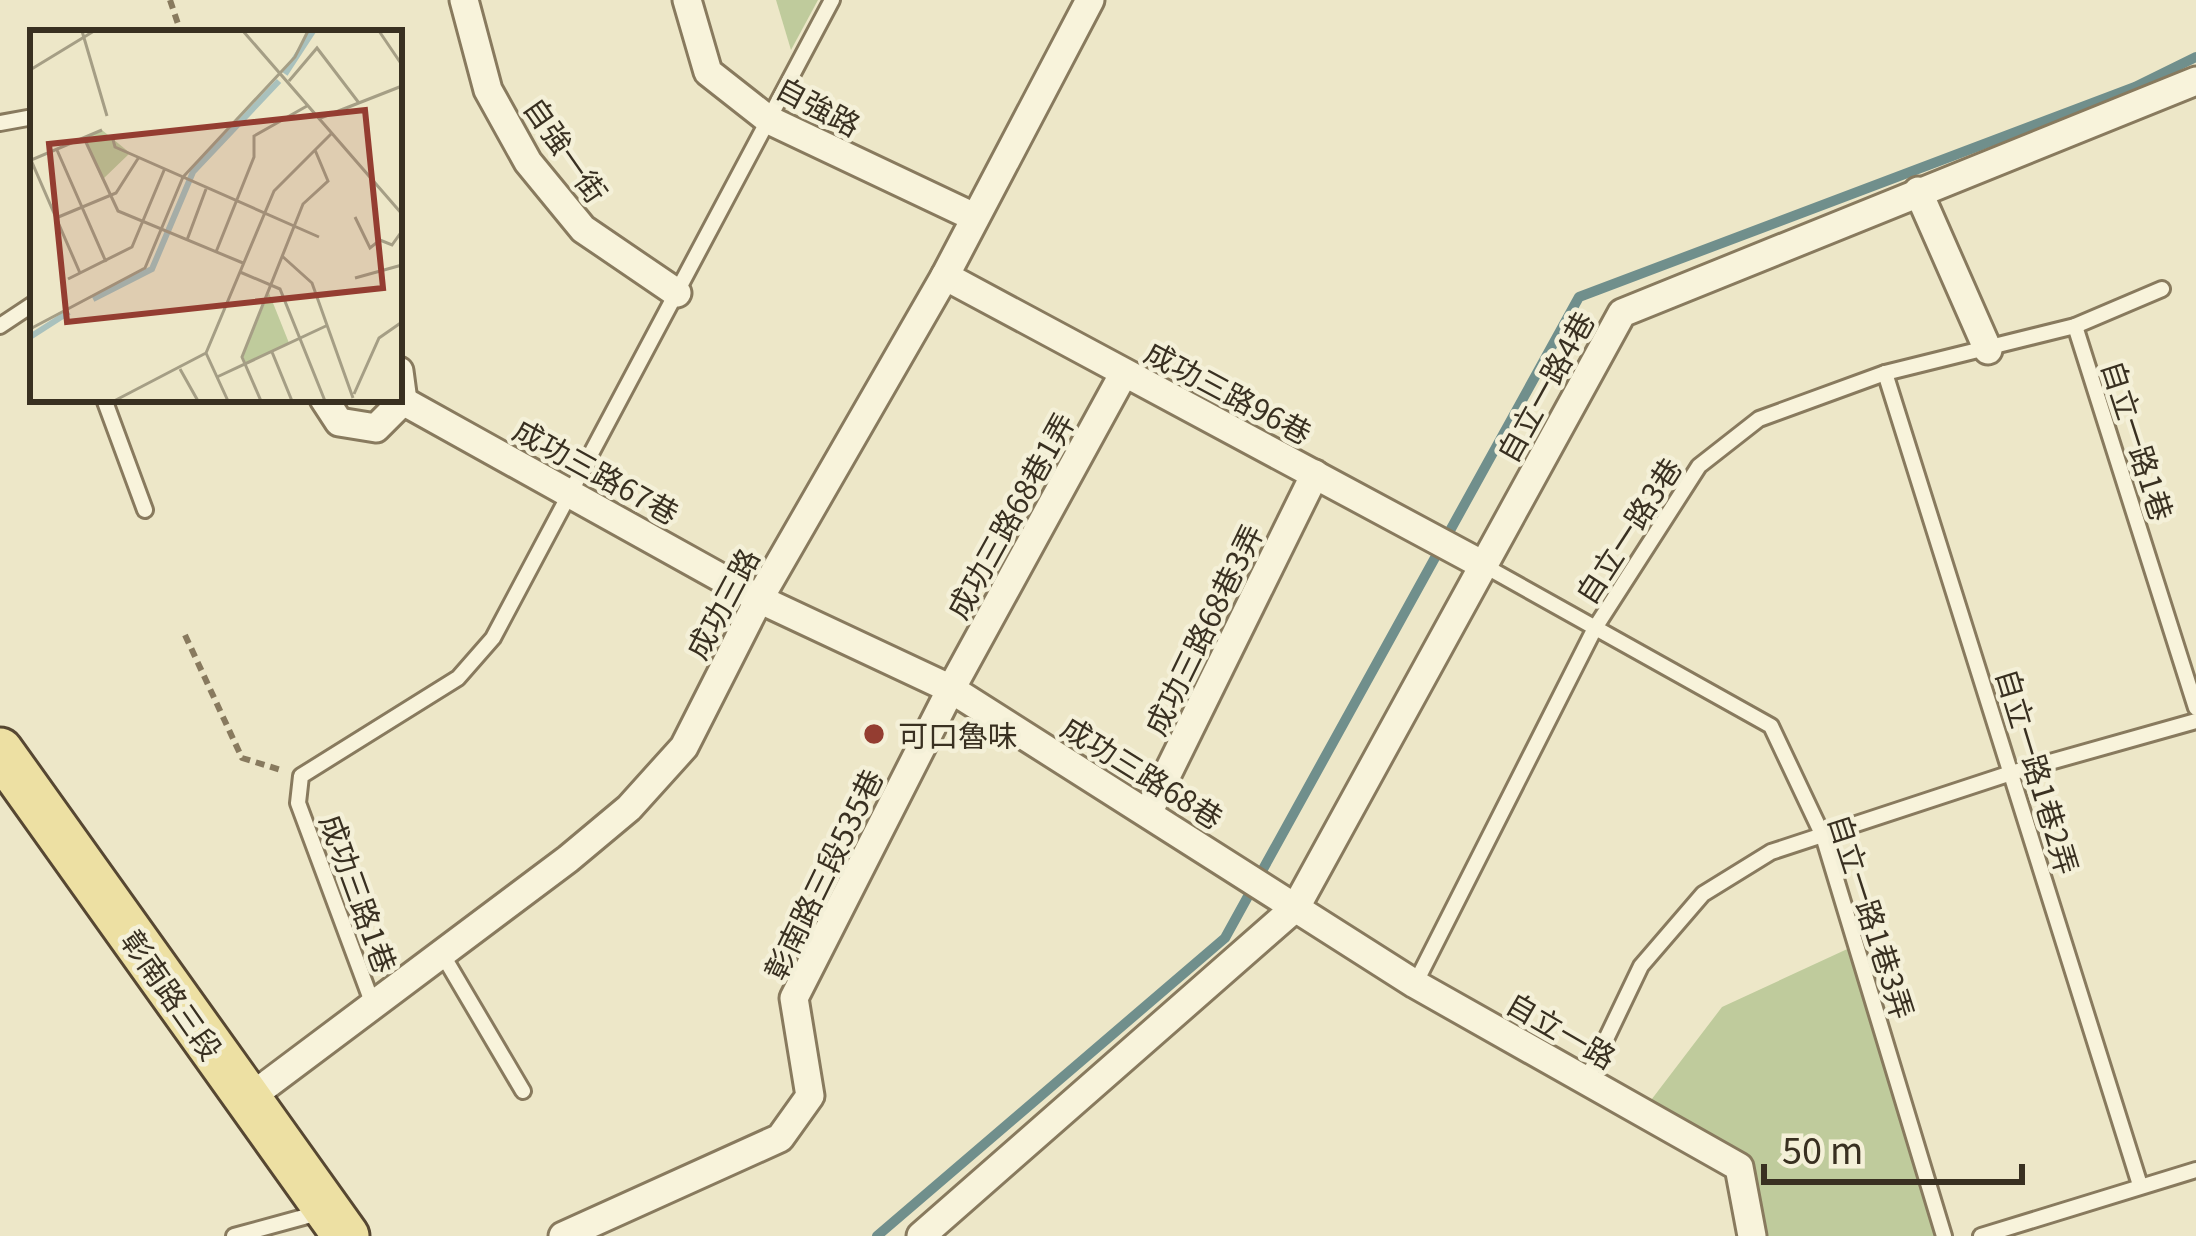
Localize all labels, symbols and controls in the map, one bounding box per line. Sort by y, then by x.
inset map [30,30,402,402]
street label: 自強路 [769,64,869,146]
street label: 自強一街 [515,87,619,211]
street label: 自立一路4巷 [1484,302,1604,470]
street label: 成功三路96巷 [1138,329,1320,453]
street label: 自立一路1巷 [2092,354,2186,526]
street label: 成功三路68巷1弄 [934,404,1084,626]
street label: 成功三路67巷 [506,406,688,534]
street label: 自立一路3巷 [1563,448,1691,612]
street label: 成功三路68巷3弄 [1132,516,1272,742]
street label: 成功三路 [673,540,769,666]
street label: 自立一路1巷2弄 [1987,663,2091,879]
street label: 成功三路68巷 [1054,704,1232,838]
place label: 可口魯味 [898,712,1018,756]
marker: 可口魯味 [861,721,887,747]
street label: 彰南路三段535巷 [752,761,892,987]
street label: 成功三路1巷 [311,807,409,979]
street label: 自立一路1巷3弄 [1819,808,1927,1024]
street label: 彰南路三段 [112,920,234,1068]
street label: 自立一路 [1499,980,1625,1078]
scale bar [1764,1110,2022,1184]
text: 50 m [1782,1122,1863,1174]

